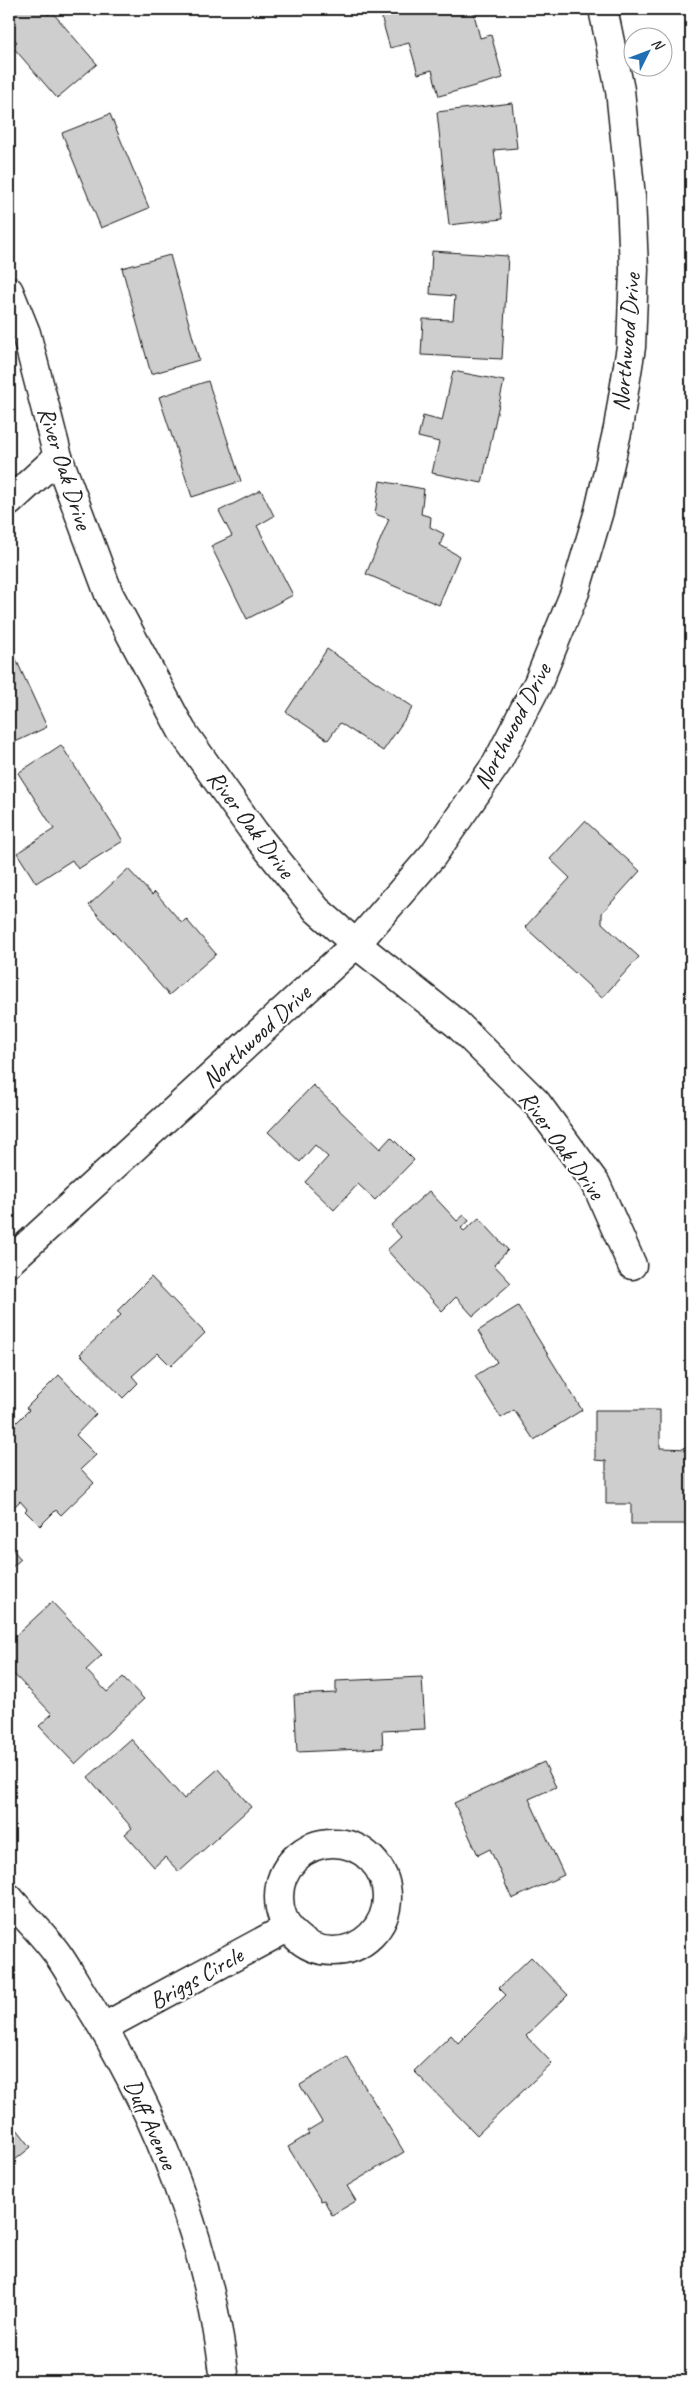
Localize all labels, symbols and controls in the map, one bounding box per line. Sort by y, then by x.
north arrow [622,28,672,78]
text: N [648,35,668,54]
street label: Northwood Drive [605,270,647,412]
street label: River Oak Drive [31,403,100,535]
street label: Northwood Drive [466,656,559,794]
street label: River Oak Drive [201,764,303,886]
street label: Northwood Drive [195,977,318,1094]
street label: River Oak Drive [512,1085,613,1207]
street label: Briggs Circle [144,1939,250,2016]
street label: Duff Avenue [118,2074,185,2176]

